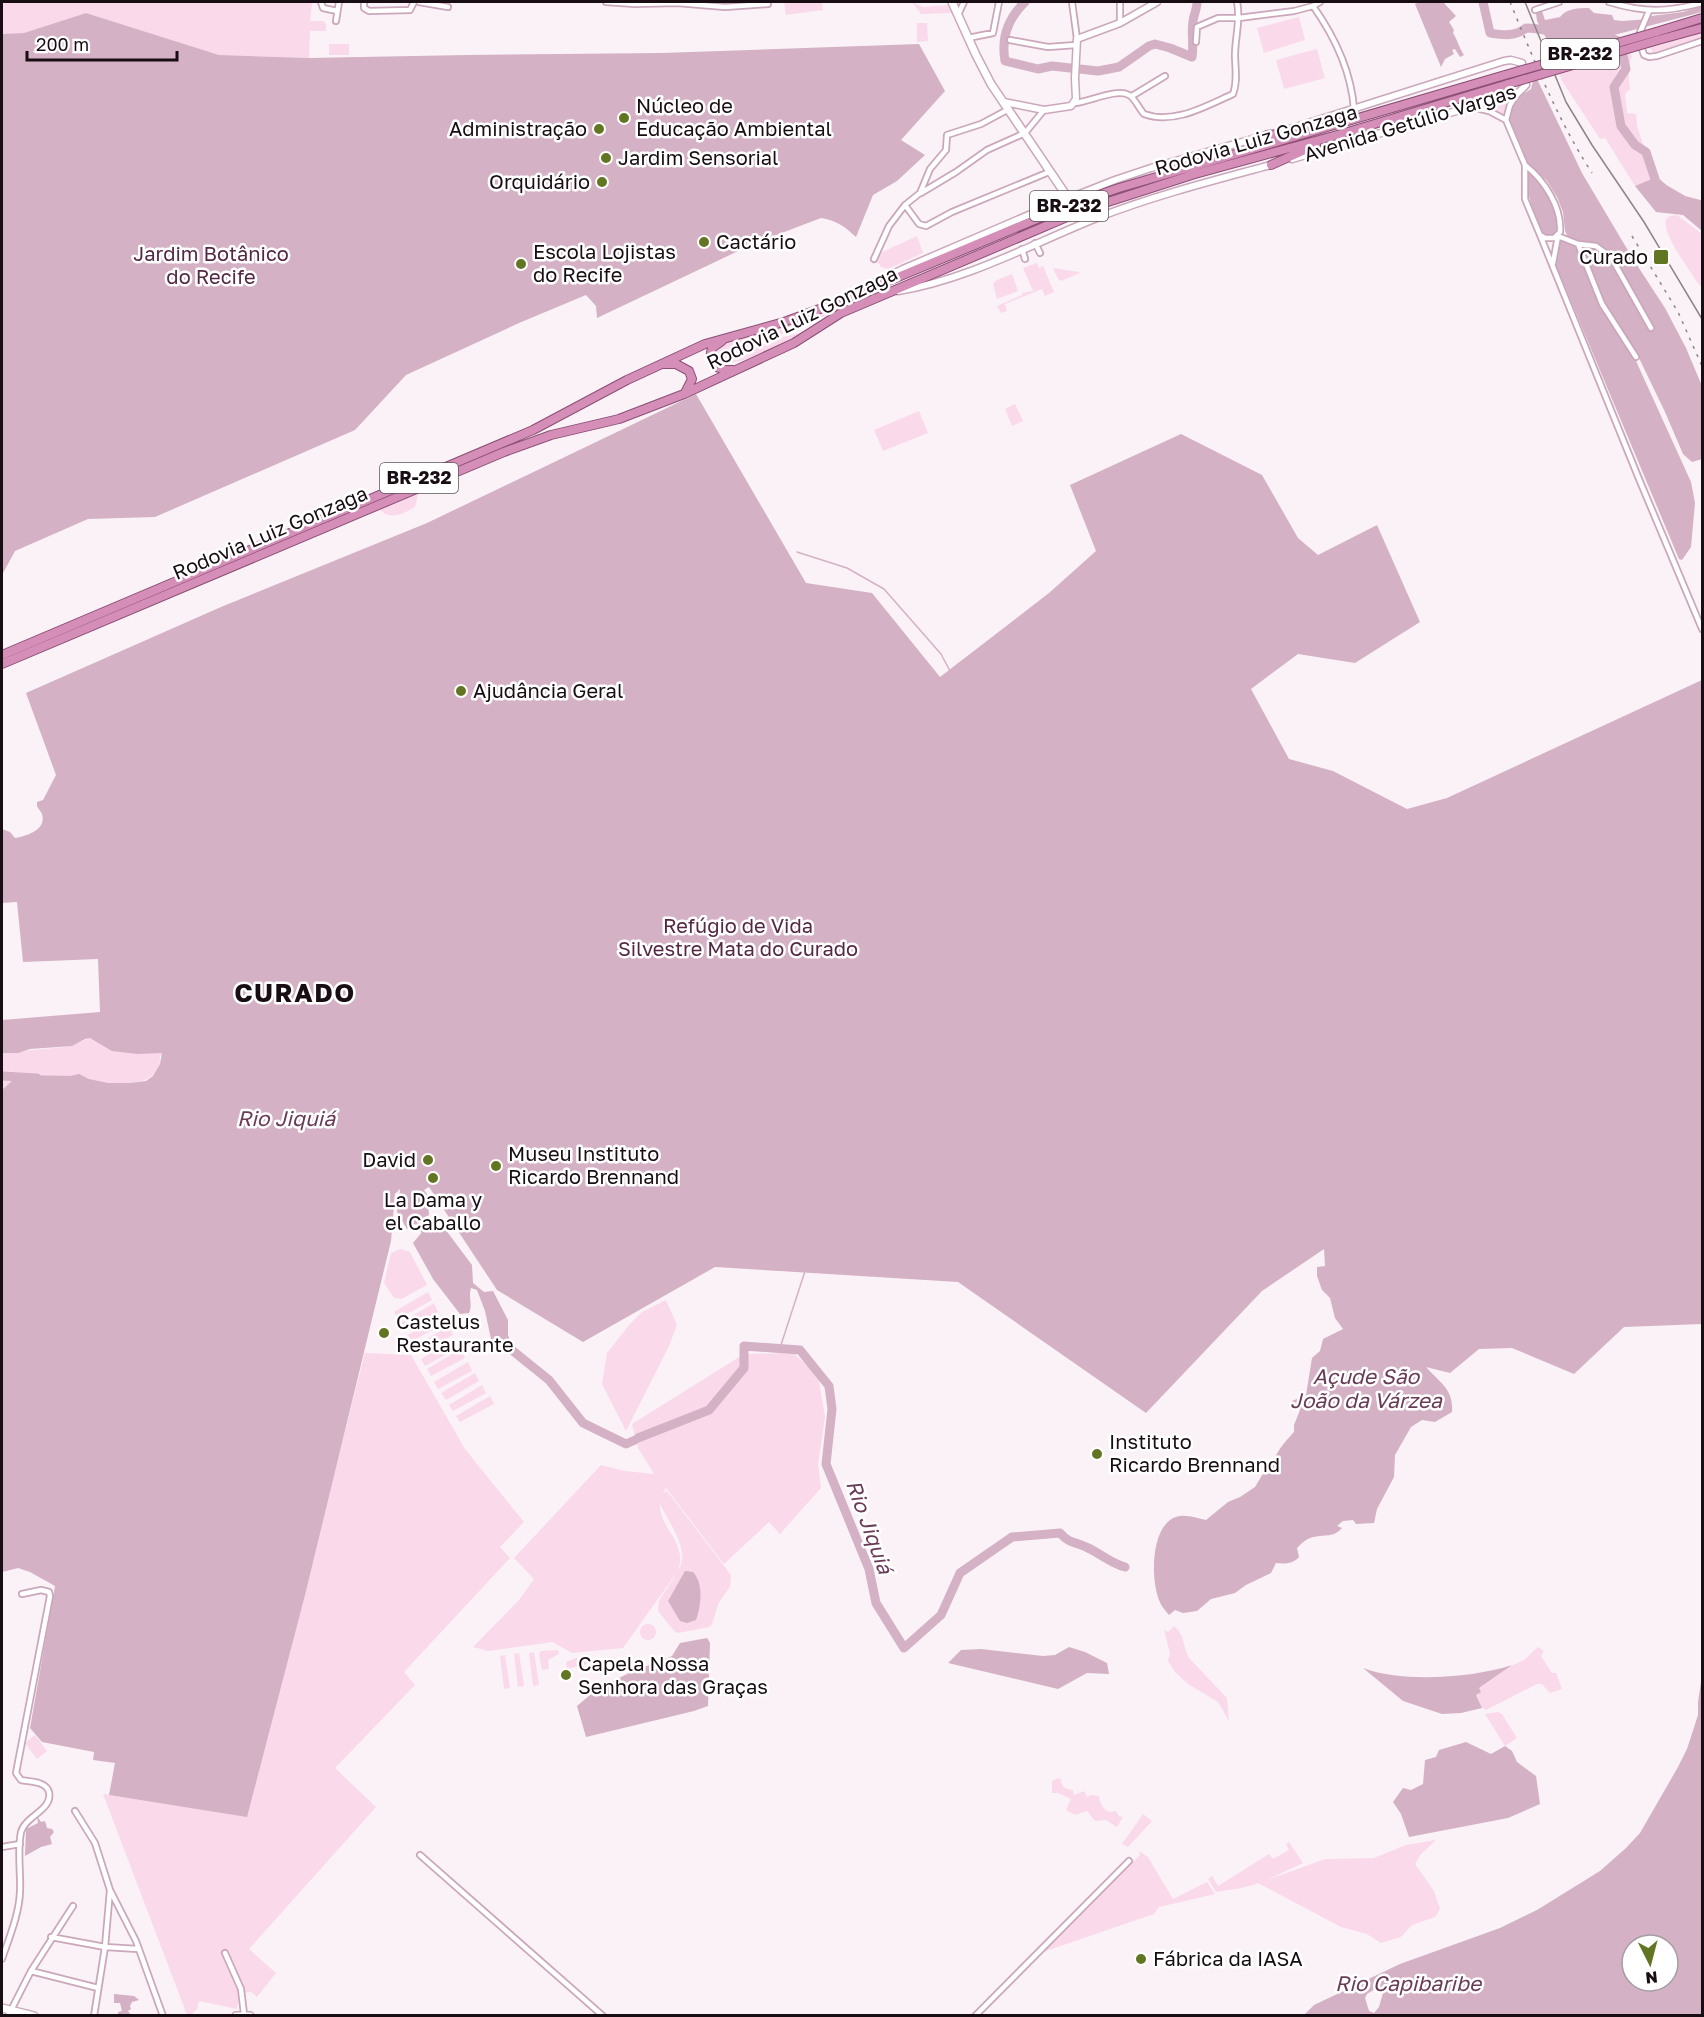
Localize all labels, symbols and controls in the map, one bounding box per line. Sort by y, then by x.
scale bar [27,24,177,62]
text: 200 m [36,33,89,55]
road number: BR-232 [1541,39,1619,69]
street label: Avenida Getúlio Vargas [1301,78,1519,166]
place label: Núcleo de Educação Ambiental [636,93,832,140]
street label: Rodovia Luiz Gonzaga [1152,99,1360,179]
marker: Núcleo de Educação Ambiental [617,111,631,125]
place label: Administração [449,116,587,140]
marker: Administração [592,122,606,136]
place label: Jardim Sensorial [618,145,779,169]
marker: Jardim Sensorial [599,151,613,165]
place label: Orquidário [489,169,590,193]
marker: Orquidário [595,175,609,189]
road number: BR-232 [1030,191,1108,221]
place label: Cactário [716,229,796,253]
marker: Cactário [697,235,711,249]
place label: Escola Lojistas do Recife [533,239,676,286]
park label: Jardim Botânico do Recife [133,241,289,288]
place label: Curado [1579,244,1648,268]
marker: Curado [1652,248,1670,266]
marker: Escola Lojistas do Recife [514,257,528,271]
street label: Rodovia Luiz Gonzaga [702,260,901,374]
road number: BR-232 [380,463,458,493]
street label: Rodovia Luiz Gonzaga [169,480,371,584]
place label: Ajudância Geral [473,678,623,702]
marker: Ajudância Geral [454,684,468,698]
park label: Refúgio de Vida Silvestre Mata do Curado [618,913,858,960]
district label: CURADO [234,977,356,1008]
water label: Rio Jiquiá [237,1105,337,1131]
place label: Museu Instituto Ricardo Brennand [508,1141,679,1188]
place label: David [362,1147,416,1171]
marker: David [421,1153,435,1167]
marker: Museu Instituto Ricardo Brennand [489,1159,503,1173]
marker: La Dama y el Caballo [426,1171,440,1185]
place label: La Dama y el Caballo [384,1187,482,1234]
place label: Castelus Restaurante [396,1309,514,1356]
marker: Castelus Restaurante [377,1326,391,1340]
water label: Açude São João da Várzea [1290,1363,1443,1413]
place label: Instituto Ricardo Brennand [1109,1429,1280,1476]
marker: Instituto Ricardo Brennand [1090,1447,1104,1461]
water label: Rio Jiquiá [841,1476,900,1579]
place label: Capela Nossa Senhora das Graças [578,1651,768,1698]
marker: Capela Nossa Senhora das Graças [559,1668,573,1682]
north arrow [1620,1933,1680,1993]
place label: Fábrica da IASA [1153,1946,1303,1970]
marker: Fábrica da IASA [1134,1952,1148,1966]
text: N [1644,1967,1659,1988]
water label: Rio Capibaribe [1335,1970,1483,1996]

